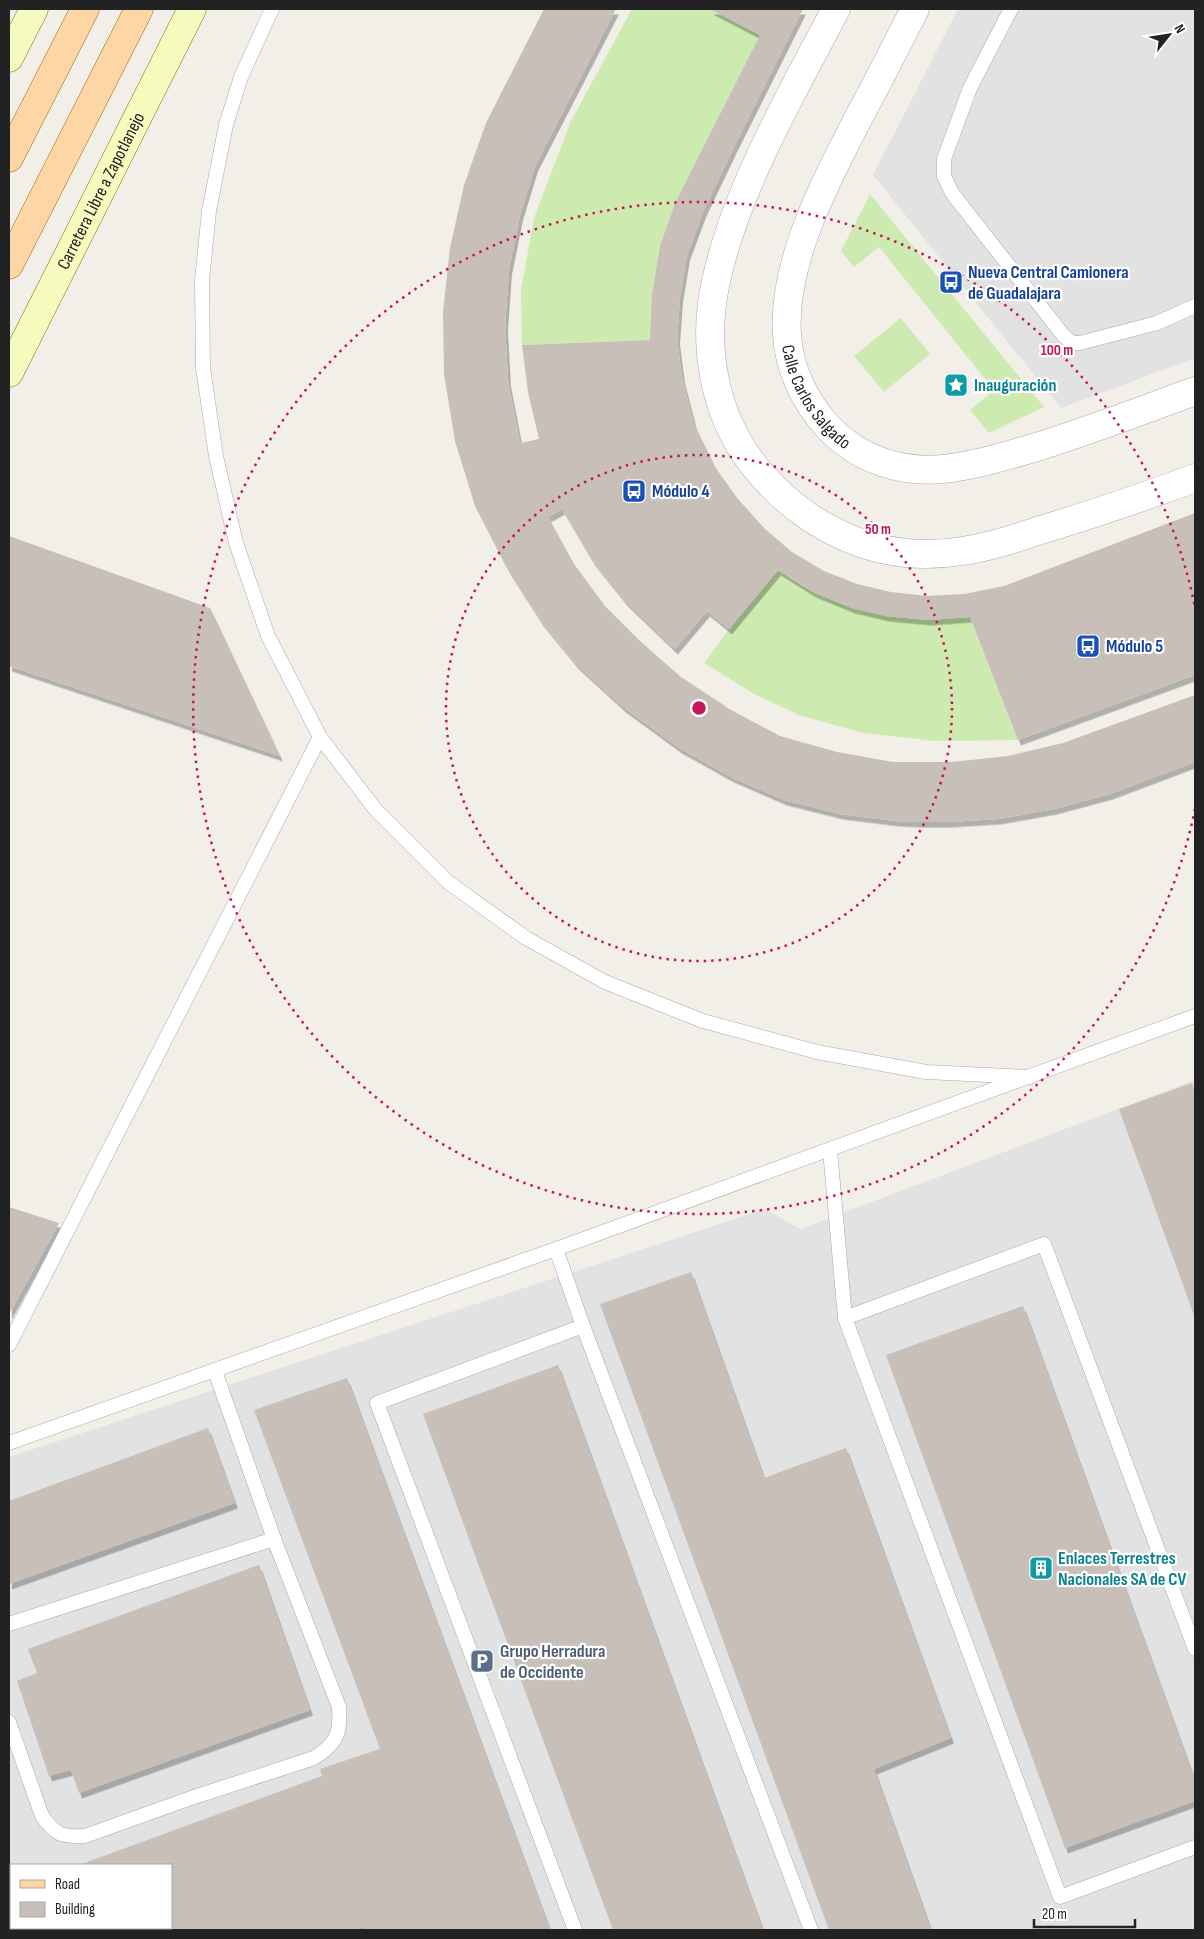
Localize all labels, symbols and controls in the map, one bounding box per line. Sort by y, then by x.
north arrow [1144,10,1194,60]
text: N [1171,21,1189,36]
street label: Carretera Libre a Zapotlanejo [53,109,149,273]
place label: Nueva Central Camionera de Guadalajara [968,262,1129,304]
bus stop icon: Nueva Central Camionera de Guadalajara [938,269,964,295]
text: 100 m [1041,341,1073,360]
street label: Calle Carlos Salgado [777,343,855,454]
place icon: Inauguración [943,372,969,398]
place label: Inauguración [974,375,1056,396]
bus stop icon: Módulo 4 [621,478,647,504]
place label: Módulo 4 [652,481,710,502]
text: 50 m [865,520,891,539]
bus stop icon: Módulo 5 [1075,633,1101,659]
place label: Módulo 5 [1106,636,1163,657]
centre of rings [690,699,708,717]
place label: Enlaces Terrestres Nacionales SA de CV [1058,1548,1187,1590]
building icon: Enlaces Terrestres Nacionales SA de CV [1028,1555,1054,1581]
place label: Grupo Herradura de Occidente [500,1641,605,1683]
parking icon: Grupo Herradura de Occidente [469,1648,495,1674]
legend [10,1864,172,1929]
text: Road [55,1875,80,1894]
scale bar [1034,1896,1135,1928]
text: Building [55,1900,95,1919]
text: 20 m [1042,1905,1067,1924]

